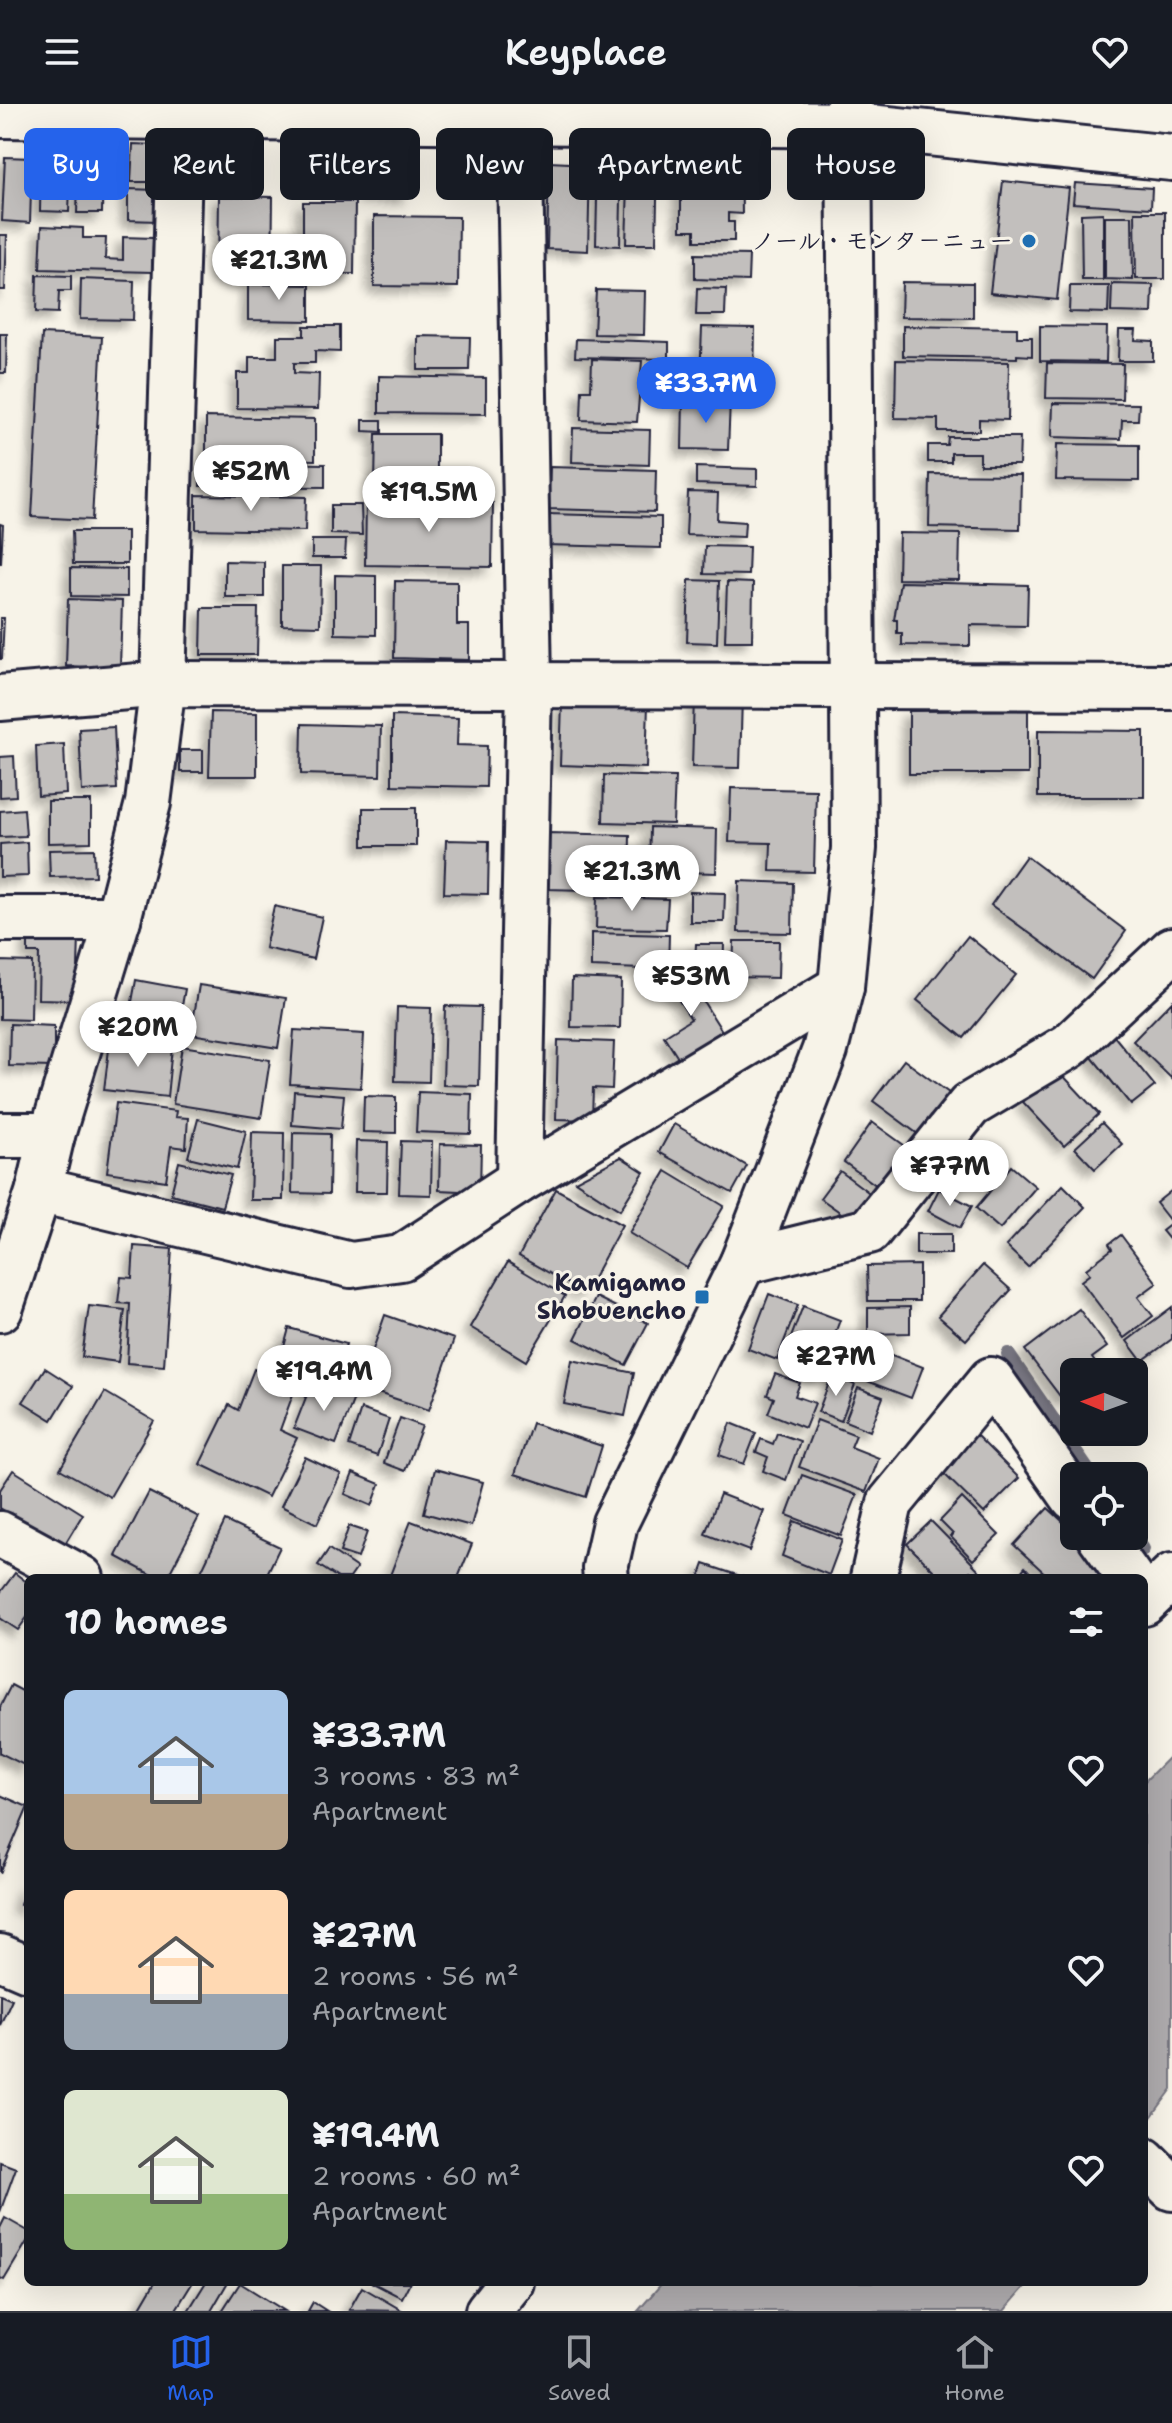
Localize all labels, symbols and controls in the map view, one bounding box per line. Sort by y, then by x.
text: Keyplace [505,28,667,77]
icon: menu [40,30,84,74]
icon: heart [1088,30,1132,74]
chip: Buy [24,128,129,200]
chip: Rent [145,128,264,200]
chip: Filters [280,128,420,200]
chip: New [436,128,553,200]
chip: Apartment [569,128,771,200]
chip: House [787,128,925,200]
place label: ノール・モンタ－ニュー [750,225,1013,257]
marker: ノール・モンタ－ニュー [1020,232,1038,250]
pin: ¥21.3M [214,234,344,302]
text: ¥21.3M [230,242,328,277]
pin: ¥33.7M [641,357,771,425]
text: ¥33.7M [655,365,757,400]
pin: ¥52M [204,445,298,513]
text: ¥52M [212,453,290,488]
pin: ¥19.5M [364,466,494,534]
text: ¥19.5M [380,474,478,509]
pin: ¥21.3M [567,845,697,913]
text: ¥21.3M [583,853,681,888]
pin: ¥53M [644,950,738,1018]
text: ¥53M [652,958,730,993]
pin: ¥20M [91,1001,185,1069]
text: ¥20M [98,1009,178,1044]
pin: ¥77M [903,1140,997,1208]
text: ¥77M [910,1148,990,1183]
place label: Kamigamo Shobuencho [537,1267,686,1327]
marker: Kamigamo Shobuencho [693,1288,711,1306]
pin: ¥27M [789,1330,883,1398]
text: ¥27M [796,1338,876,1373]
pin: ¥19.4M [259,1345,389,1413]
text: ¥19.4M [275,1353,373,1388]
north arrow [1060,1358,1148,1446]
map controls [1060,1358,1148,1550]
button: locate [1060,1462,1148,1550]
text: 10 homes [64,1599,228,1645]
icon: filters [1064,1600,1108,1644]
text: ¥33.7M [312,1712,446,1758]
icon: home [128,1722,224,1818]
icon: heart [1064,1748,1108,1792]
text: 3 rooms · 83 m² [312,1758,520,1793]
text: Apartment [312,1793,448,1828]
text: ¥27M [312,1912,417,1958]
icon: home [128,1922,224,2018]
icon: heart [1064,1948,1108,1992]
text: 2 rooms · 56 m² [312,1958,519,1993]
text: Apartment [312,1993,448,2028]
text: ¥19.4M [312,2112,440,2158]
icon: home [128,2122,224,2218]
icon: heart [1064,2148,1108,2192]
text: 2 rooms · 60 m² [312,2158,521,2193]
text: Apartment [312,2193,448,2228]
tab: Map [167,2330,214,2407]
tab: Saved [548,2330,611,2407]
tab: Home [945,2330,1005,2407]

